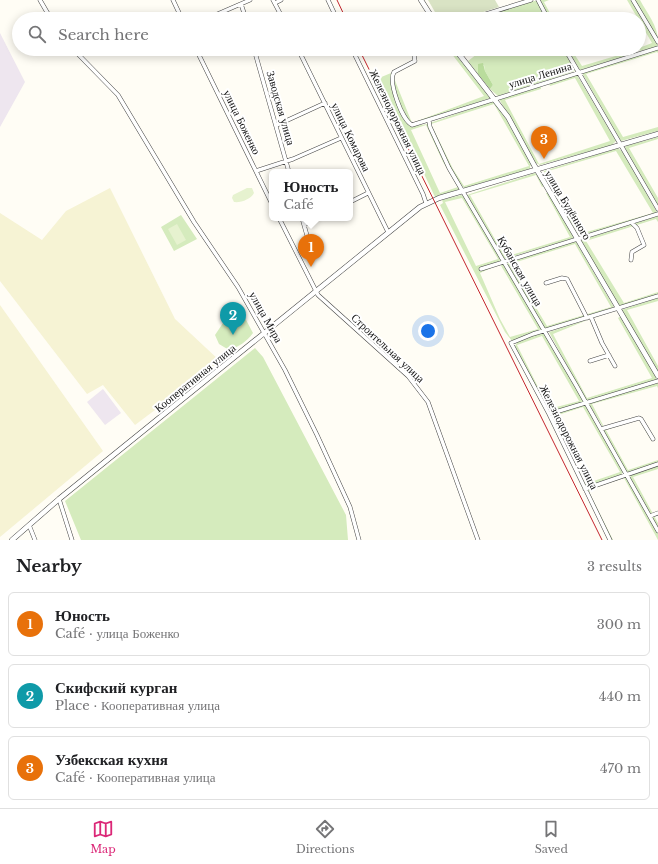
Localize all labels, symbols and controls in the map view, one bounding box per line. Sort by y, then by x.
search box [12,12,646,56]
icon: search [26,23,48,45]
text: Search here [58,25,149,44]
street label: улица Ленина [507,59,573,91]
street label: Железнодорожная улица [366,67,430,177]
street label: Заводская улица [264,69,298,147]
street label: улица Боженко [220,87,264,157]
street label: улица Комарова [328,100,374,174]
pin: 3 [531,126,557,159]
street label: улица Будённого [542,168,595,243]
popup [269,169,353,221]
text: Юность [284,177,339,196]
text: Café [284,196,314,213]
street label: Кубанская улица [494,233,546,309]
pin: 1 [298,234,324,267]
street label: улица Мира [246,289,286,345]
pin: 2 [220,302,246,335]
street label: Строительная улица [348,310,428,386]
your location [418,321,438,341]
street label: Кооперативная улица [151,341,239,415]
street label: Железнодорожная улица [537,382,602,492]
text: Nearby [16,556,82,577]
text: 3 results [587,558,642,575]
text: Юность [55,606,110,625]
text: 1 [27,616,33,633]
text: 300 m [597,616,641,633]
text: Café · улица Боженко [55,625,180,642]
text: Скифский курган [55,678,177,697]
text: 2 [26,688,34,705]
text: 440 m [599,688,641,705]
text: Place · Кооперативная улица [55,697,220,714]
text: Узбекская кухня [55,750,168,769]
text: 3 [26,760,34,777]
text: 470 m [600,760,641,777]
text: Café · Кооперативная улица [55,769,215,786]
tab: Map [90,818,116,856]
tab: Directions [296,818,354,856]
tab: Saved [535,818,568,856]

